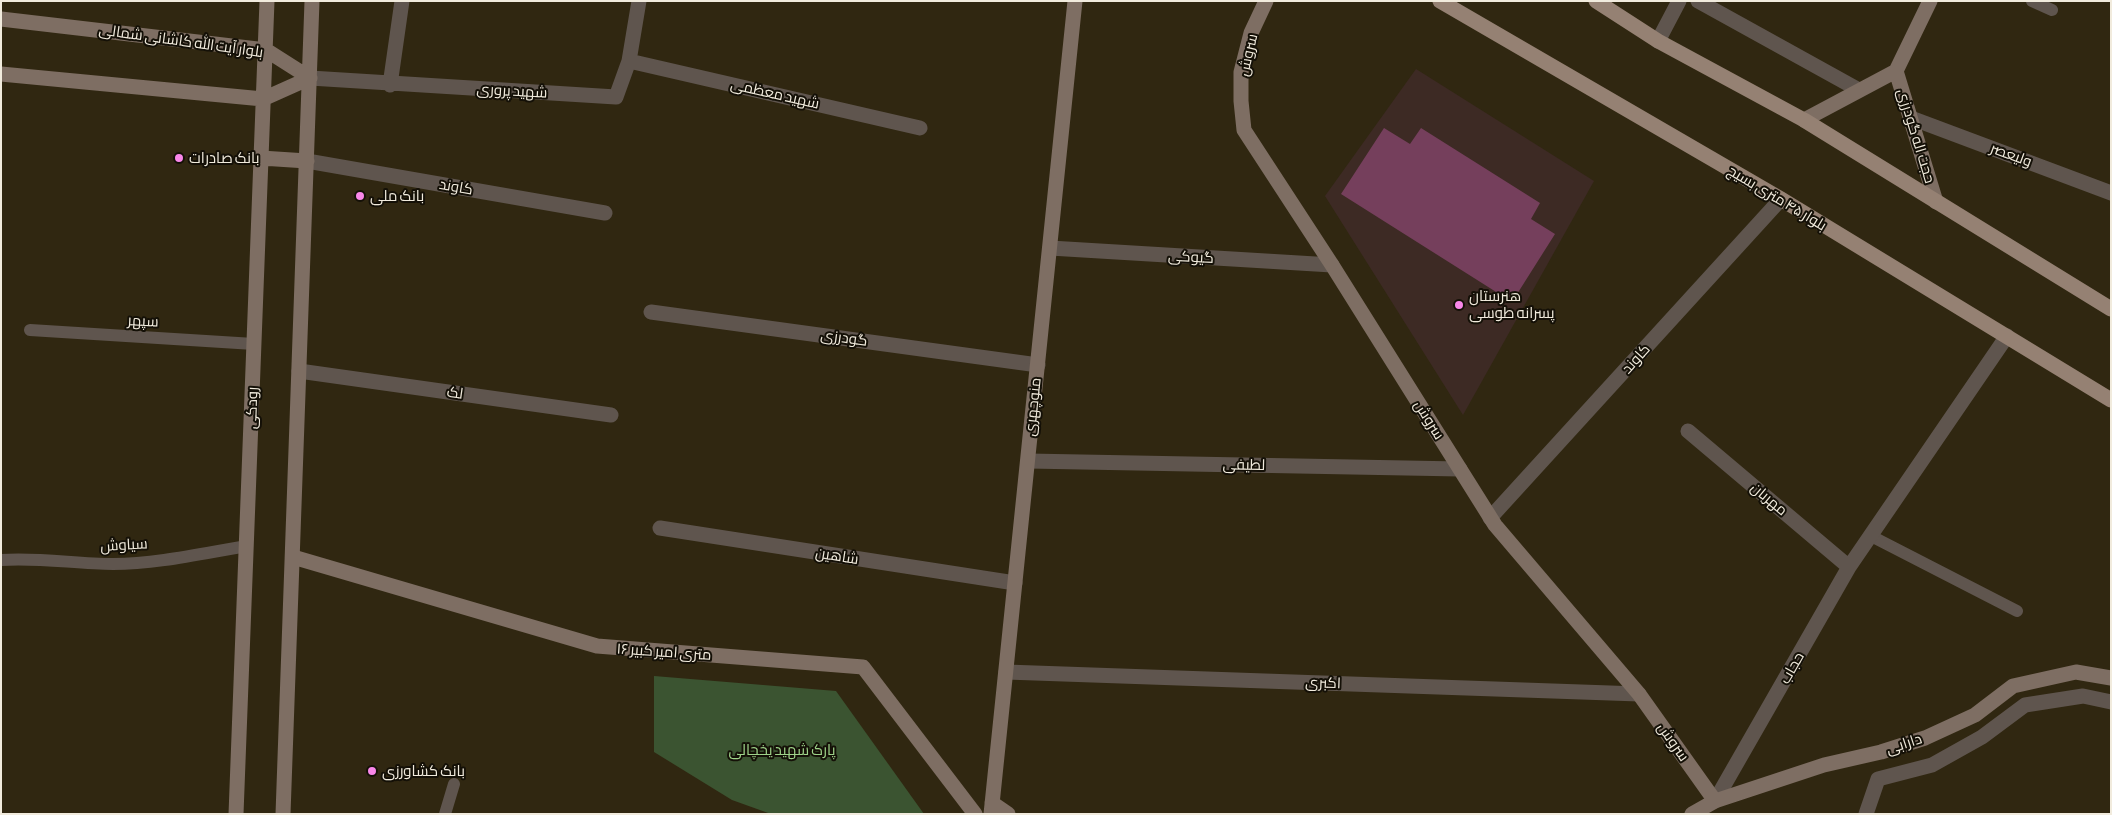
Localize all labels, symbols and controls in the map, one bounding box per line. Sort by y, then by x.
street label: بلوار آیت الله کاشانی شمالی [98,21,264,61]
street label: سروش [1234,32,1262,78]
street label: شهید معظمی [729,75,821,113]
street label: شهید پروری [476,80,548,102]
street label: حجت اله گودرزی [1893,87,1939,185]
street label: ولیعصر [1988,139,2034,171]
place label: بانک صادرات [189,149,260,167]
marker: بانک صادرات [173,152,185,164]
street label: بلوار ۴۵ متری بسیج [1724,161,1830,235]
street label: کاوند [438,175,474,199]
place label: بانک ملی [370,187,424,205]
marker: بانک ملی [354,190,366,202]
street label: گیوکی [1168,247,1214,267]
place label: هنرستان پسرانه طوسی [1469,287,1554,322]
marker: هنرستان پسرانه طوسی [1453,299,1465,311]
street label: سپهر [127,311,159,331]
street label: گودرزی [819,326,869,350]
street label: کاوند [1618,340,1654,378]
street label: منوچهری [1021,377,1045,437]
street label: لک [446,383,464,403]
street label: رودکی [242,387,262,429]
street label: سروش [1410,397,1448,443]
street label: لطیفی [1223,456,1265,474]
street label: مهربان [1747,478,1791,520]
street label: سیاوش [100,535,148,555]
street label: شاهین [814,544,860,568]
street label: ۱۶ متری امیر کبیر [616,640,712,664]
street label: حجاب [1776,649,1808,687]
street label: اکبری [1305,673,1341,693]
street label: سروش [1653,719,1693,765]
street label: دارابی [1884,730,1924,758]
park label: پارک شهید یخچالی [729,741,835,759]
place label: بانک کشاورزی [382,762,465,780]
marker: بانک کشاورزی [366,765,378,777]

